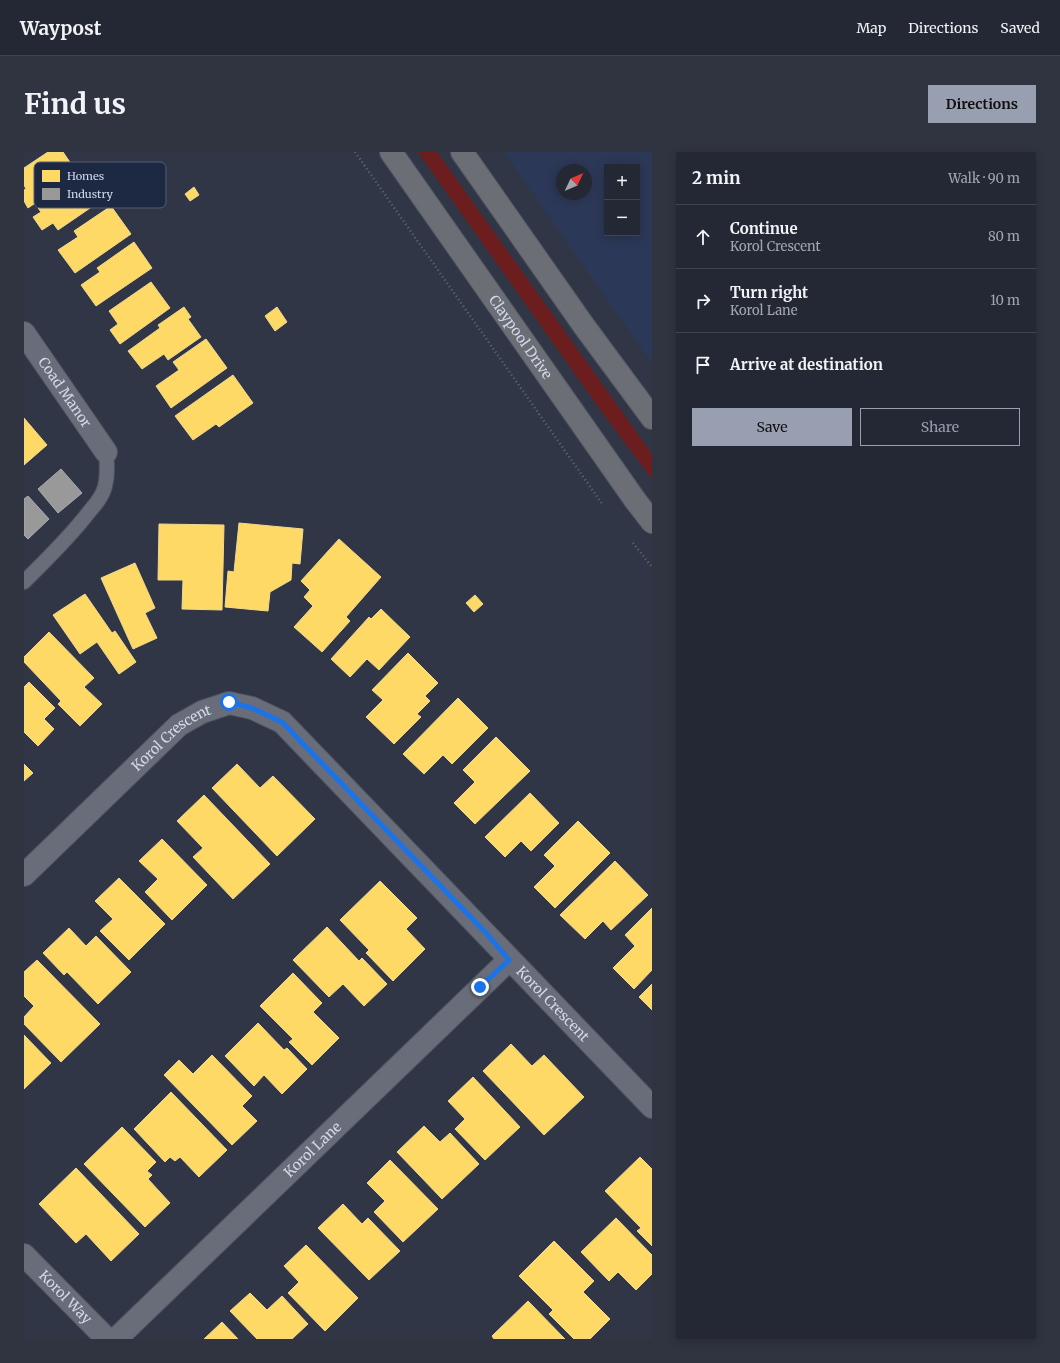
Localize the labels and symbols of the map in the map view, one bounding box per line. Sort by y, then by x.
legend [34,162,166,208]
north arrow [556,164,592,200]
text: Homes [67,169,104,183]
text: Industry [67,187,114,201]
street label: Claypool Drive [485,291,556,383]
street label: Coad Manor [34,354,95,431]
route start [220,693,238,711]
street label: Korol Crescent [128,701,214,775]
street label: Korol Crescent [512,962,593,1046]
route end [471,978,489,996]
street label: Korol Lane [280,1118,345,1181]
street label: Korol Way [35,1266,96,1328]

